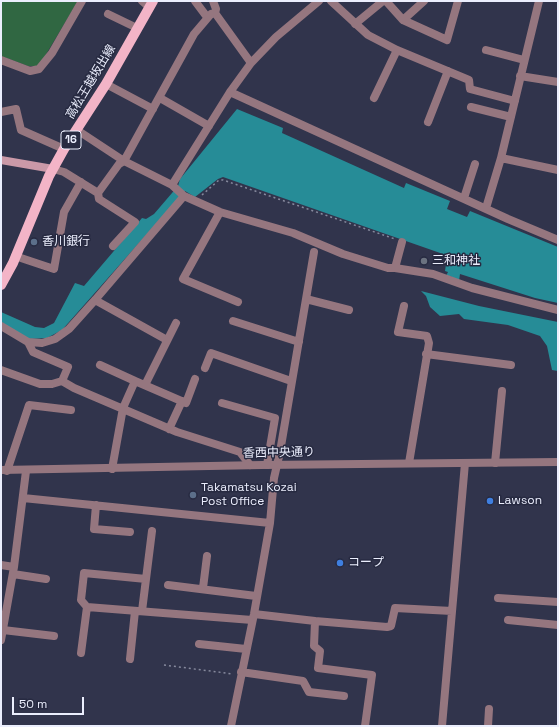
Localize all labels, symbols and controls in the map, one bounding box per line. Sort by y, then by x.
street label: 高松王越坂出線 [63,42,119,122]
road number: 16 [61,131,81,149]
place label: 香川銀行 [42,235,90,249]
marker: 香川銀行 [29,237,39,247]
place label: 三和神社 [432,254,480,268]
marker: 三和神社 [419,256,429,266]
street label: 香西中央通り [243,445,315,461]
place label: Takamatsu Kozai Post Office [201,481,297,509]
marker: Takamatsu Kozai Post Office [188,490,198,500]
place label: Lawson [498,494,542,508]
marker: Lawson [485,496,495,506]
place label: コープ [348,556,384,570]
marker: コープ [335,558,345,568]
scale bar [14,689,86,715]
text: 50 m [19,696,47,712]

